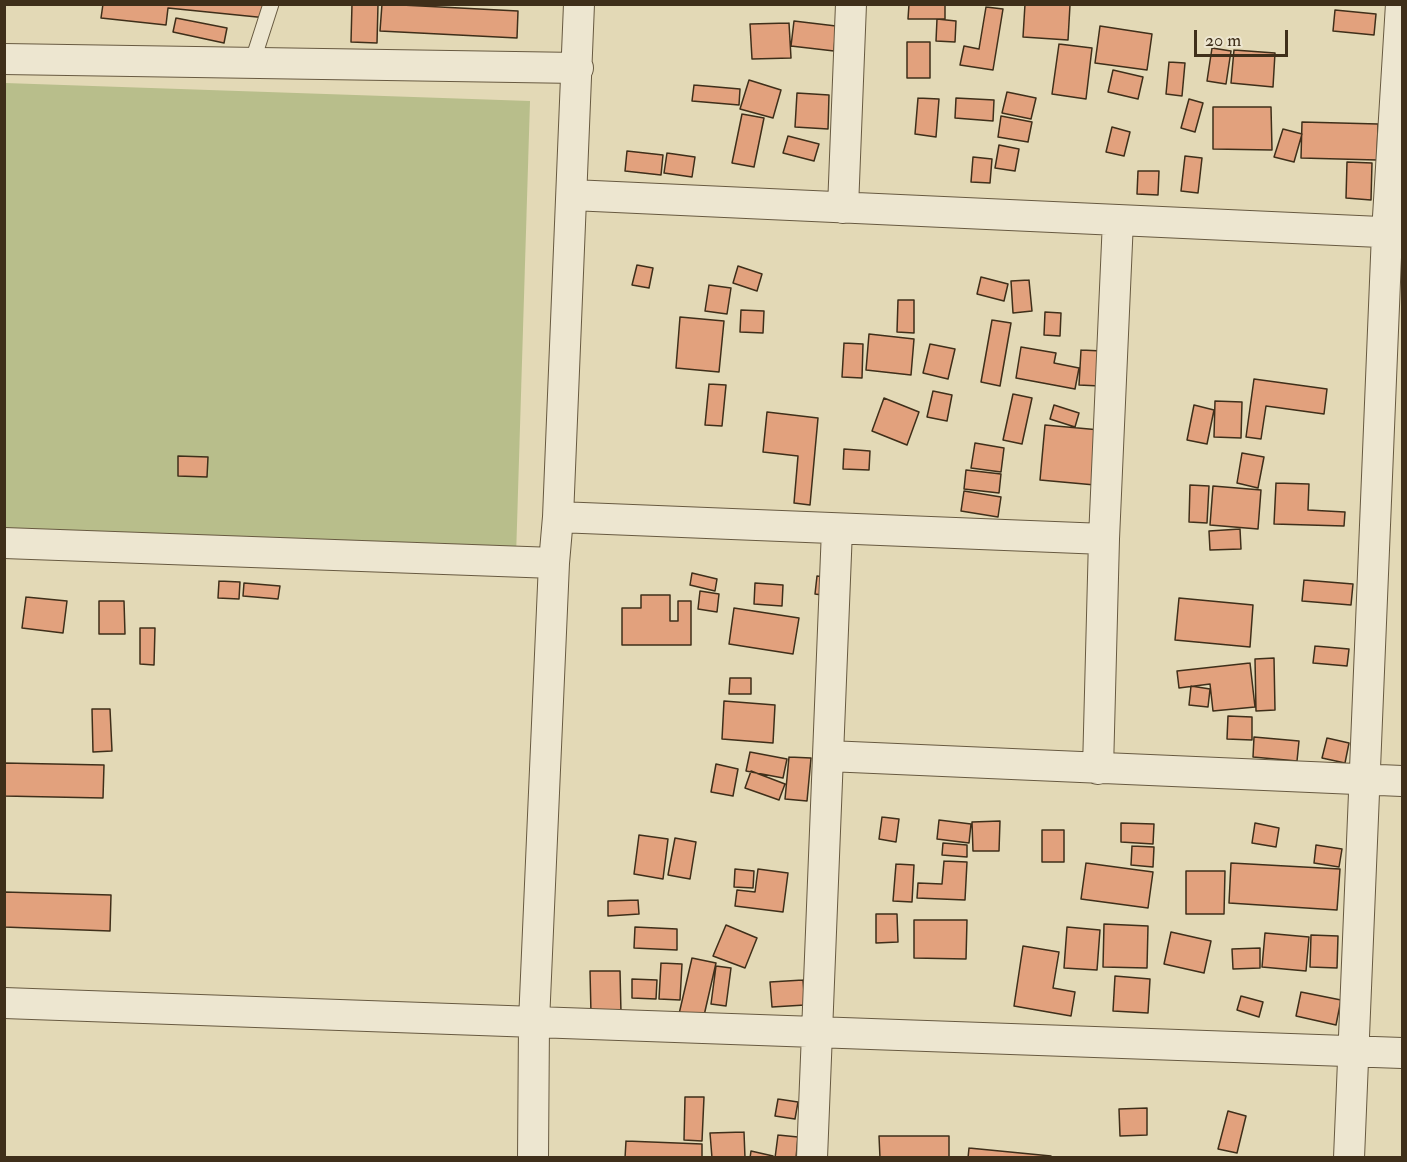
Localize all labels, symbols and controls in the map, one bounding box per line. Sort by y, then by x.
scale bar [1197,18,1292,56]
text: 20 m [1205,29,1241,52]

